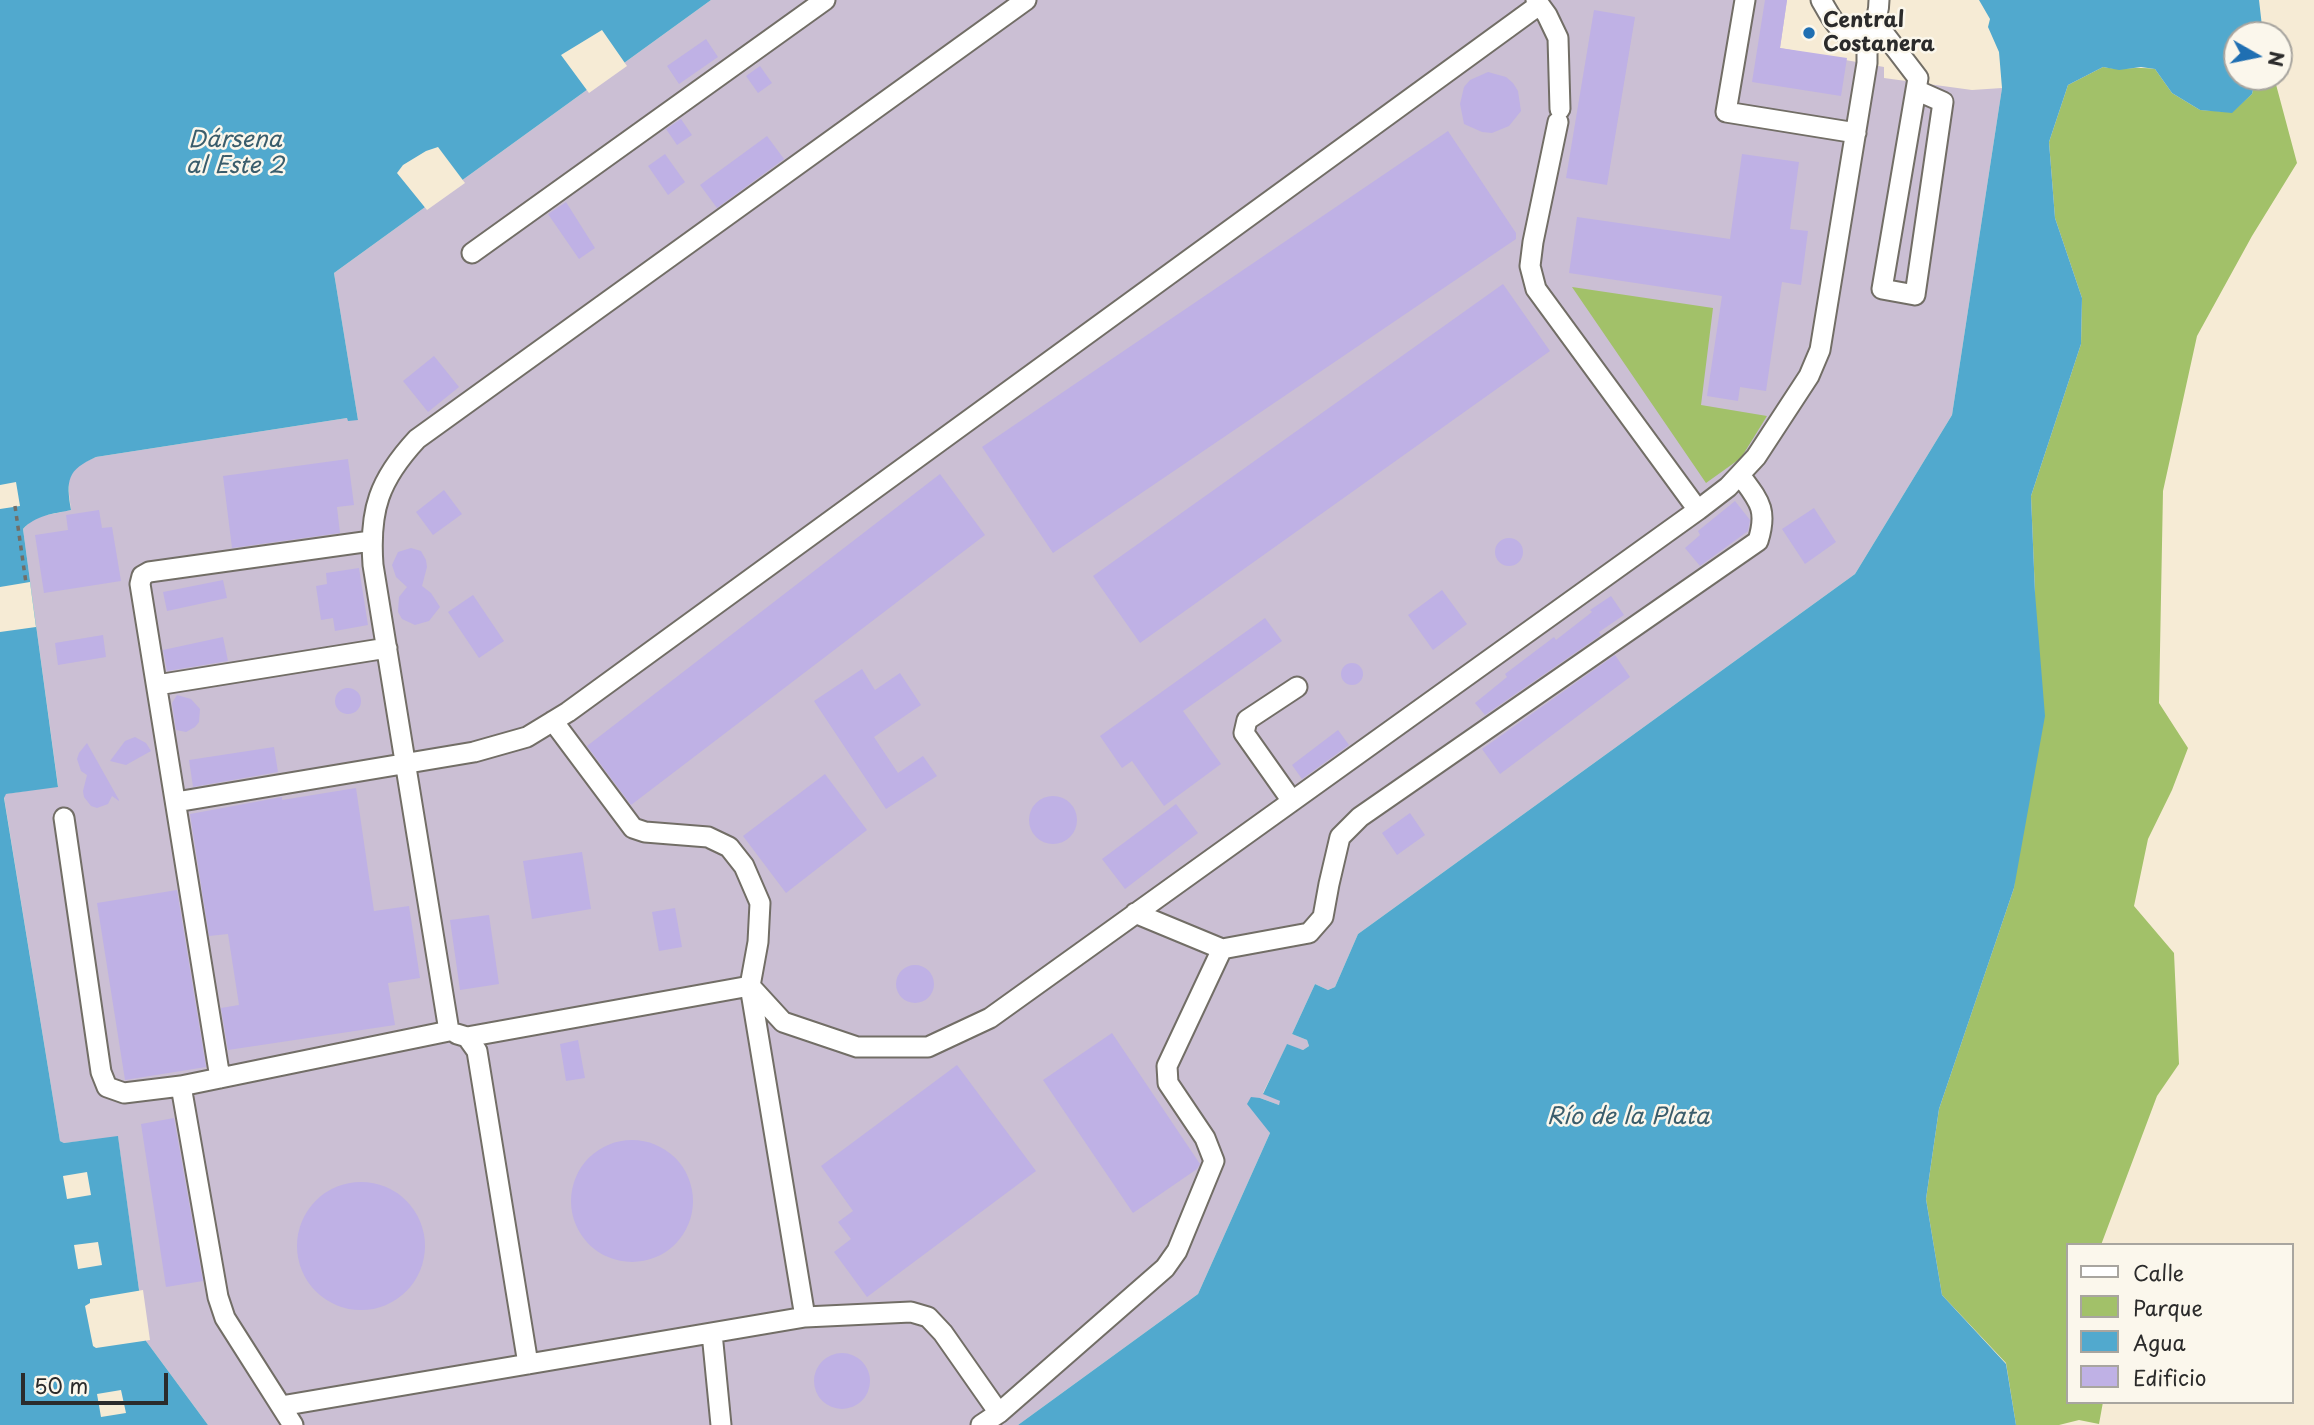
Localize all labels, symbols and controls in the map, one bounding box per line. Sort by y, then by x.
place label: Central Costanera [1823,8,1935,58]
north arrow [2223,21,2293,91]
marker: Central Costanera [1801,25,1817,41]
text: N [2262,49,2292,69]
water label: Dársena al Este 2 [186,127,284,181]
water label: Río de la Plata [1547,1104,1709,1132]
legend [2066,1243,2293,1404]
text: Calle [2133,1256,2184,1288]
text: Parque [2133,1291,2203,1323]
text: Agua [2133,1326,2186,1358]
scale bar [24,1358,172,1402]
text: Edificio [2133,1361,2206,1393]
text: 50 m [34,1369,88,1401]

